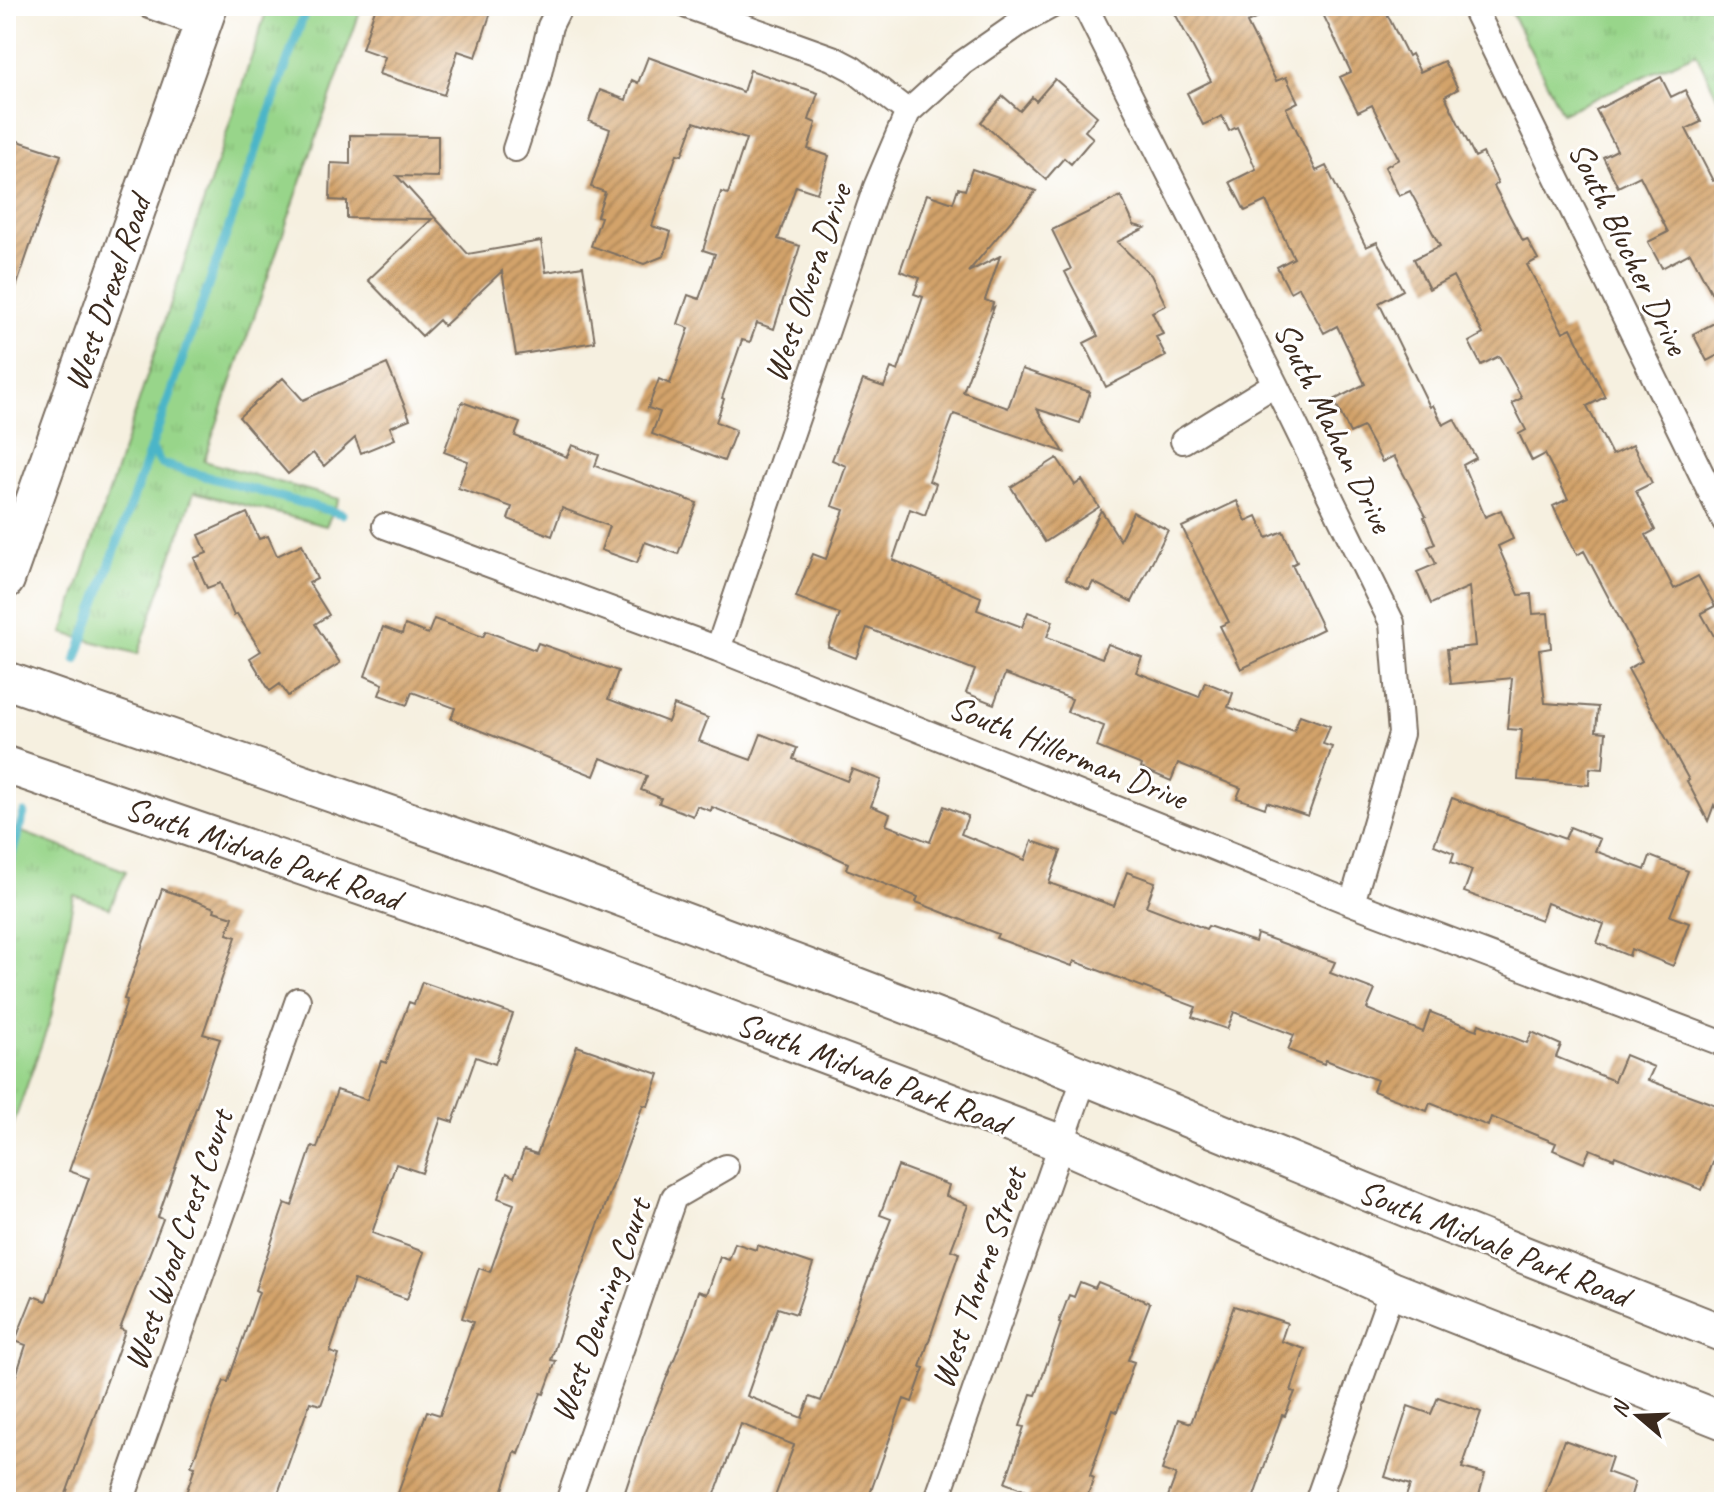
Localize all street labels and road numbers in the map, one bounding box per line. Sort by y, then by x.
street label: South Blucher Drive [1559,135,1700,363]
street label: West Olvera Drive [753,176,862,388]
street label: West Drexel Road [54,185,162,396]
street label: South Mahan Drive [1265,315,1404,541]
street label: South Hillerman Drive [943,685,1196,820]
street label: South Midvale Park Road [120,786,411,922]
street label: South Midvale Park Road [731,1001,1020,1147]
street label: West Wood Crest Court [113,1101,244,1376]
street label: West Thorne Street [920,1159,1037,1394]
street label: South Midvale Park Road [1353,1169,1641,1319]
street label: West Denning Court [540,1189,662,1427]

